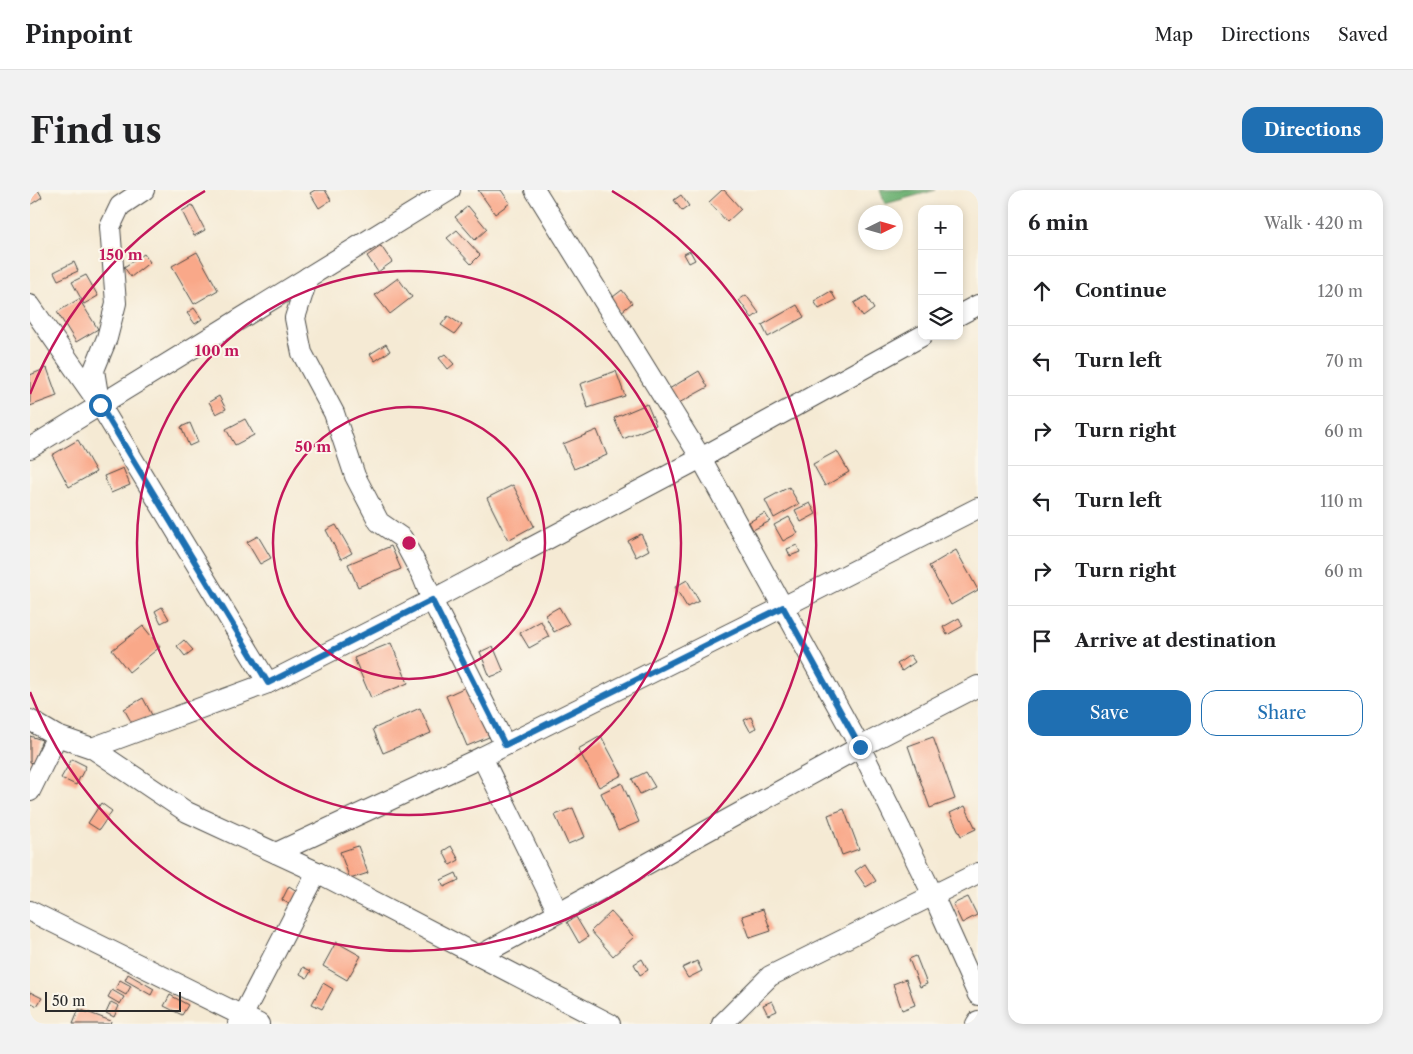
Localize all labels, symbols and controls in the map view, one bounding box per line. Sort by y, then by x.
text: Pinpoint [25,20,132,49]
text: Map [1154,24,1193,46]
text: Directions [1221,24,1310,46]
text: Saved [1338,24,1388,46]
button: Directions [1242,107,1383,153]
text: Find us [30,109,162,152]
north arrow [858,205,903,250]
map controls [918,205,963,340]
button: + [918,205,963,250]
text: 6 min [1028,210,1089,235]
text: Walk · 420 m [1264,213,1363,233]
text: 150 m [99,245,143,264]
button: − [918,250,963,295]
icon: ahead [1028,277,1056,305]
text: Continue [1075,279,1167,302]
text: 120 m [1318,281,1363,301]
button: layers [918,295,963,340]
text: 100 m [195,341,239,360]
icon: left [1028,347,1056,375]
text: Turn left [1075,349,1162,372]
text: 70 m [1326,351,1363,371]
route start [89,394,112,417]
icon: right [1028,417,1056,445]
text: Turn right [1075,419,1176,442]
text: 60 m [1324,421,1363,441]
text: 50 m [295,437,331,456]
icon: left [1028,487,1056,515]
text: Turn left [1075,489,1162,512]
text: 110 m [1320,491,1363,511]
centre of rings [400,534,418,552]
icon: right [1028,557,1056,585]
text: Turn right [1075,559,1176,582]
text: 60 m [1324,561,1363,581]
icon: arrive [1028,627,1056,655]
text: Arrive at destination [1075,629,1276,652]
button: Save [1028,690,1191,736]
button: Share [1201,690,1363,736]
route end [849,736,872,759]
scale bar [45,989,181,1012]
text: 50 m [52,992,85,1010]

